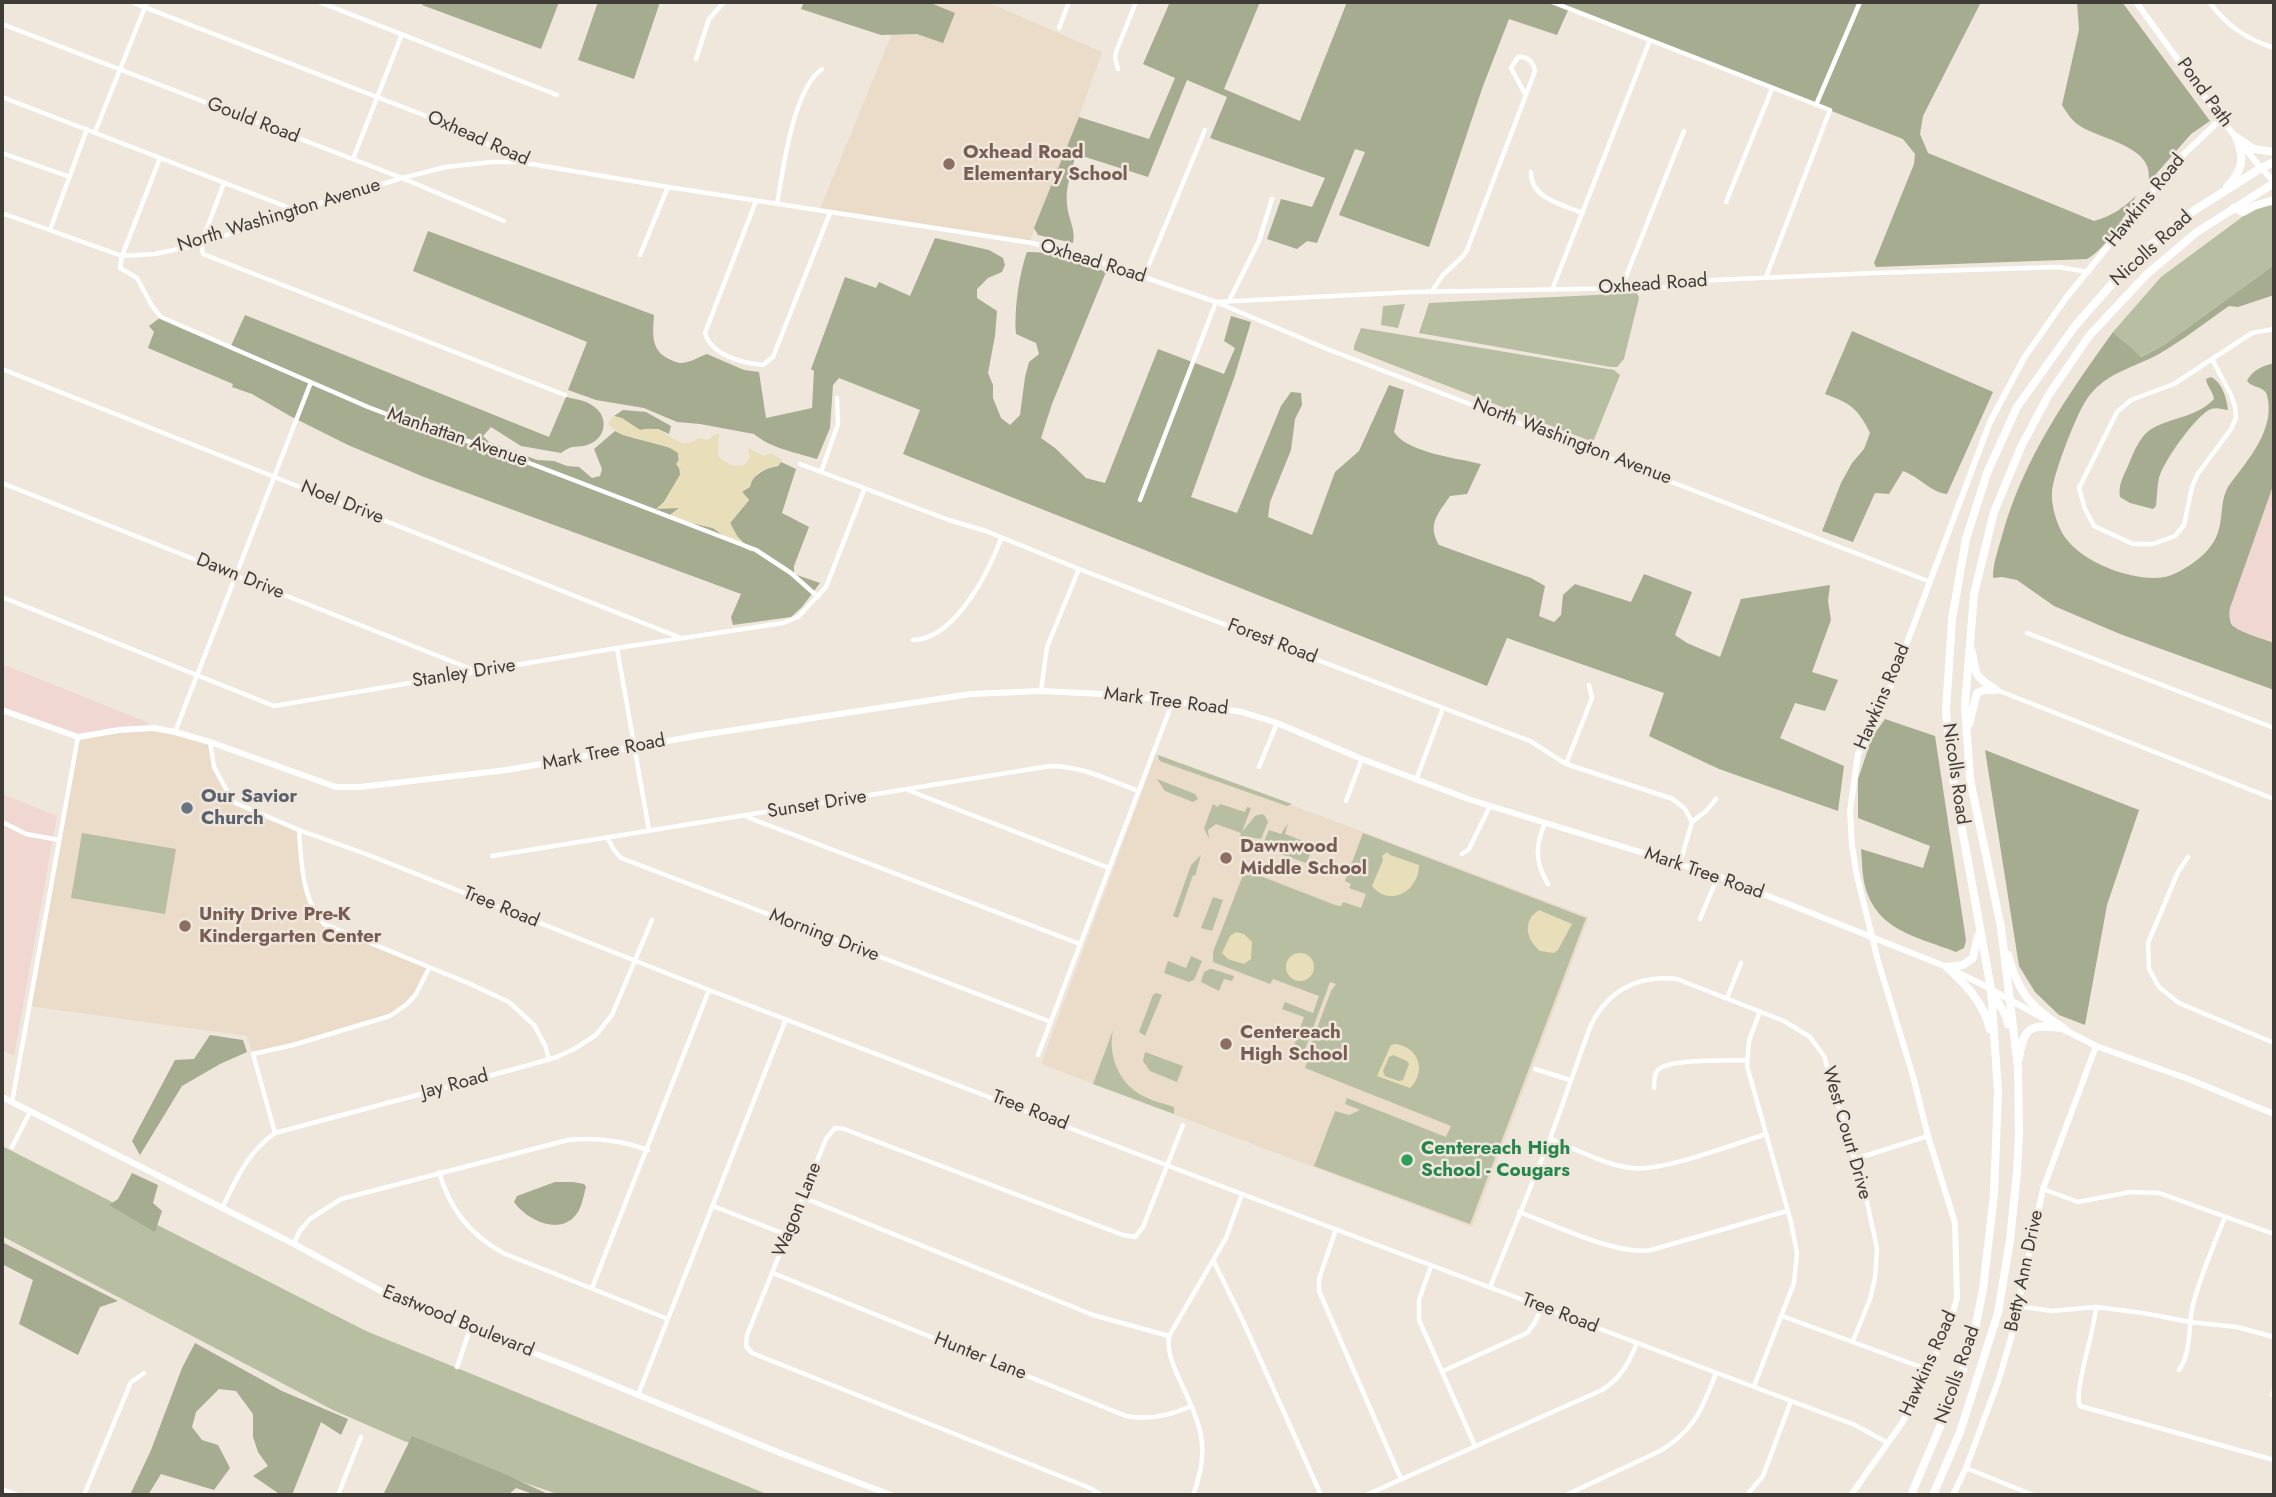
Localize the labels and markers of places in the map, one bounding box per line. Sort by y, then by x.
place label: Oxhead Road Elementary School [963,142,1128,186]
marker: Oxhead Road Elementary School [941,156,957,172]
place label: Our Savior Church [201,786,297,830]
marker: Our Savior Church [179,800,195,816]
place label: Dawnwood Middle School [1240,836,1367,880]
marker: Dawnwood Middle School [1218,850,1234,866]
place label: Unity Drive Pre-K Kindergarten Center [199,904,382,948]
marker: Unity Drive Pre-K Kindergarten Center [177,918,193,934]
place label: Centereach High School [1240,1022,1348,1066]
marker: Centereach High School [1218,1036,1234,1052]
place label: Centereach High School - Cougars [1421,1138,1570,1182]
marker: Centereach High School - Cougars [1399,1152,1415,1168]

